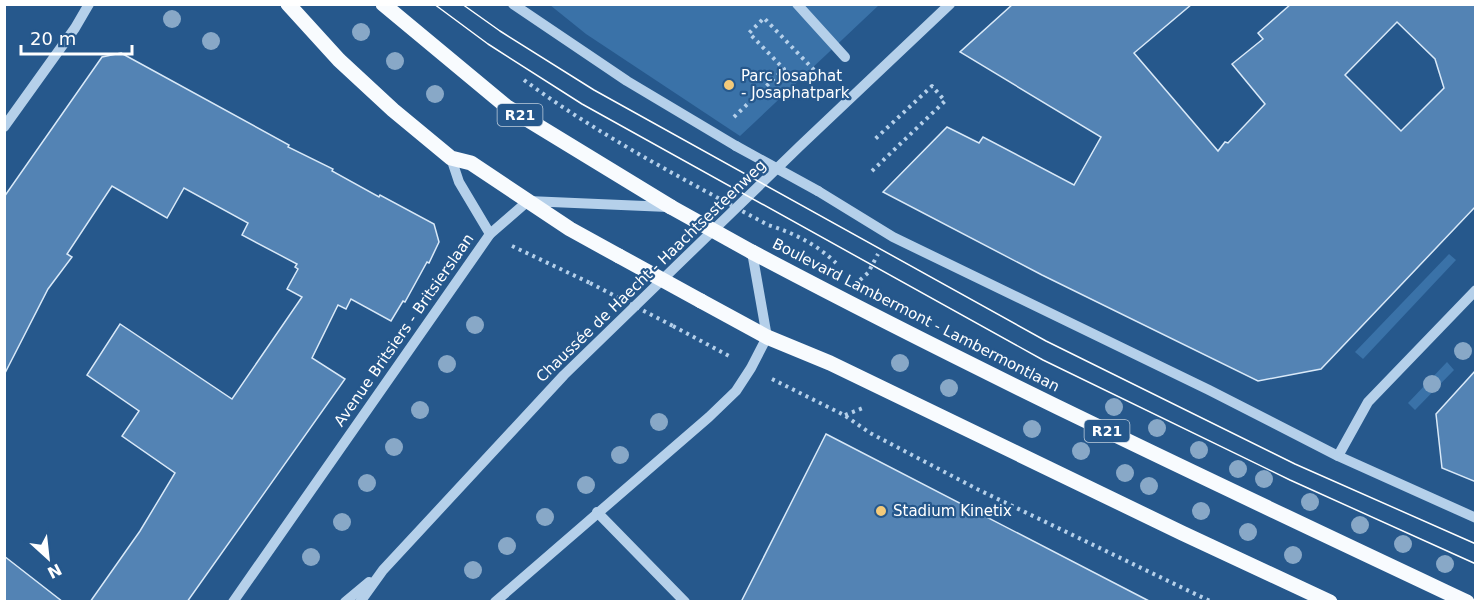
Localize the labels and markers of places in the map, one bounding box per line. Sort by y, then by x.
place label: Parc Josaphat - Josaphatpark [741,67,850,102]
marker: Parc Josaphat - Josaphatpark [722,78,736,92]
place label: Stadium Kinetix [893,502,1012,520]
marker: Stadium Kinetix [874,504,888,518]

